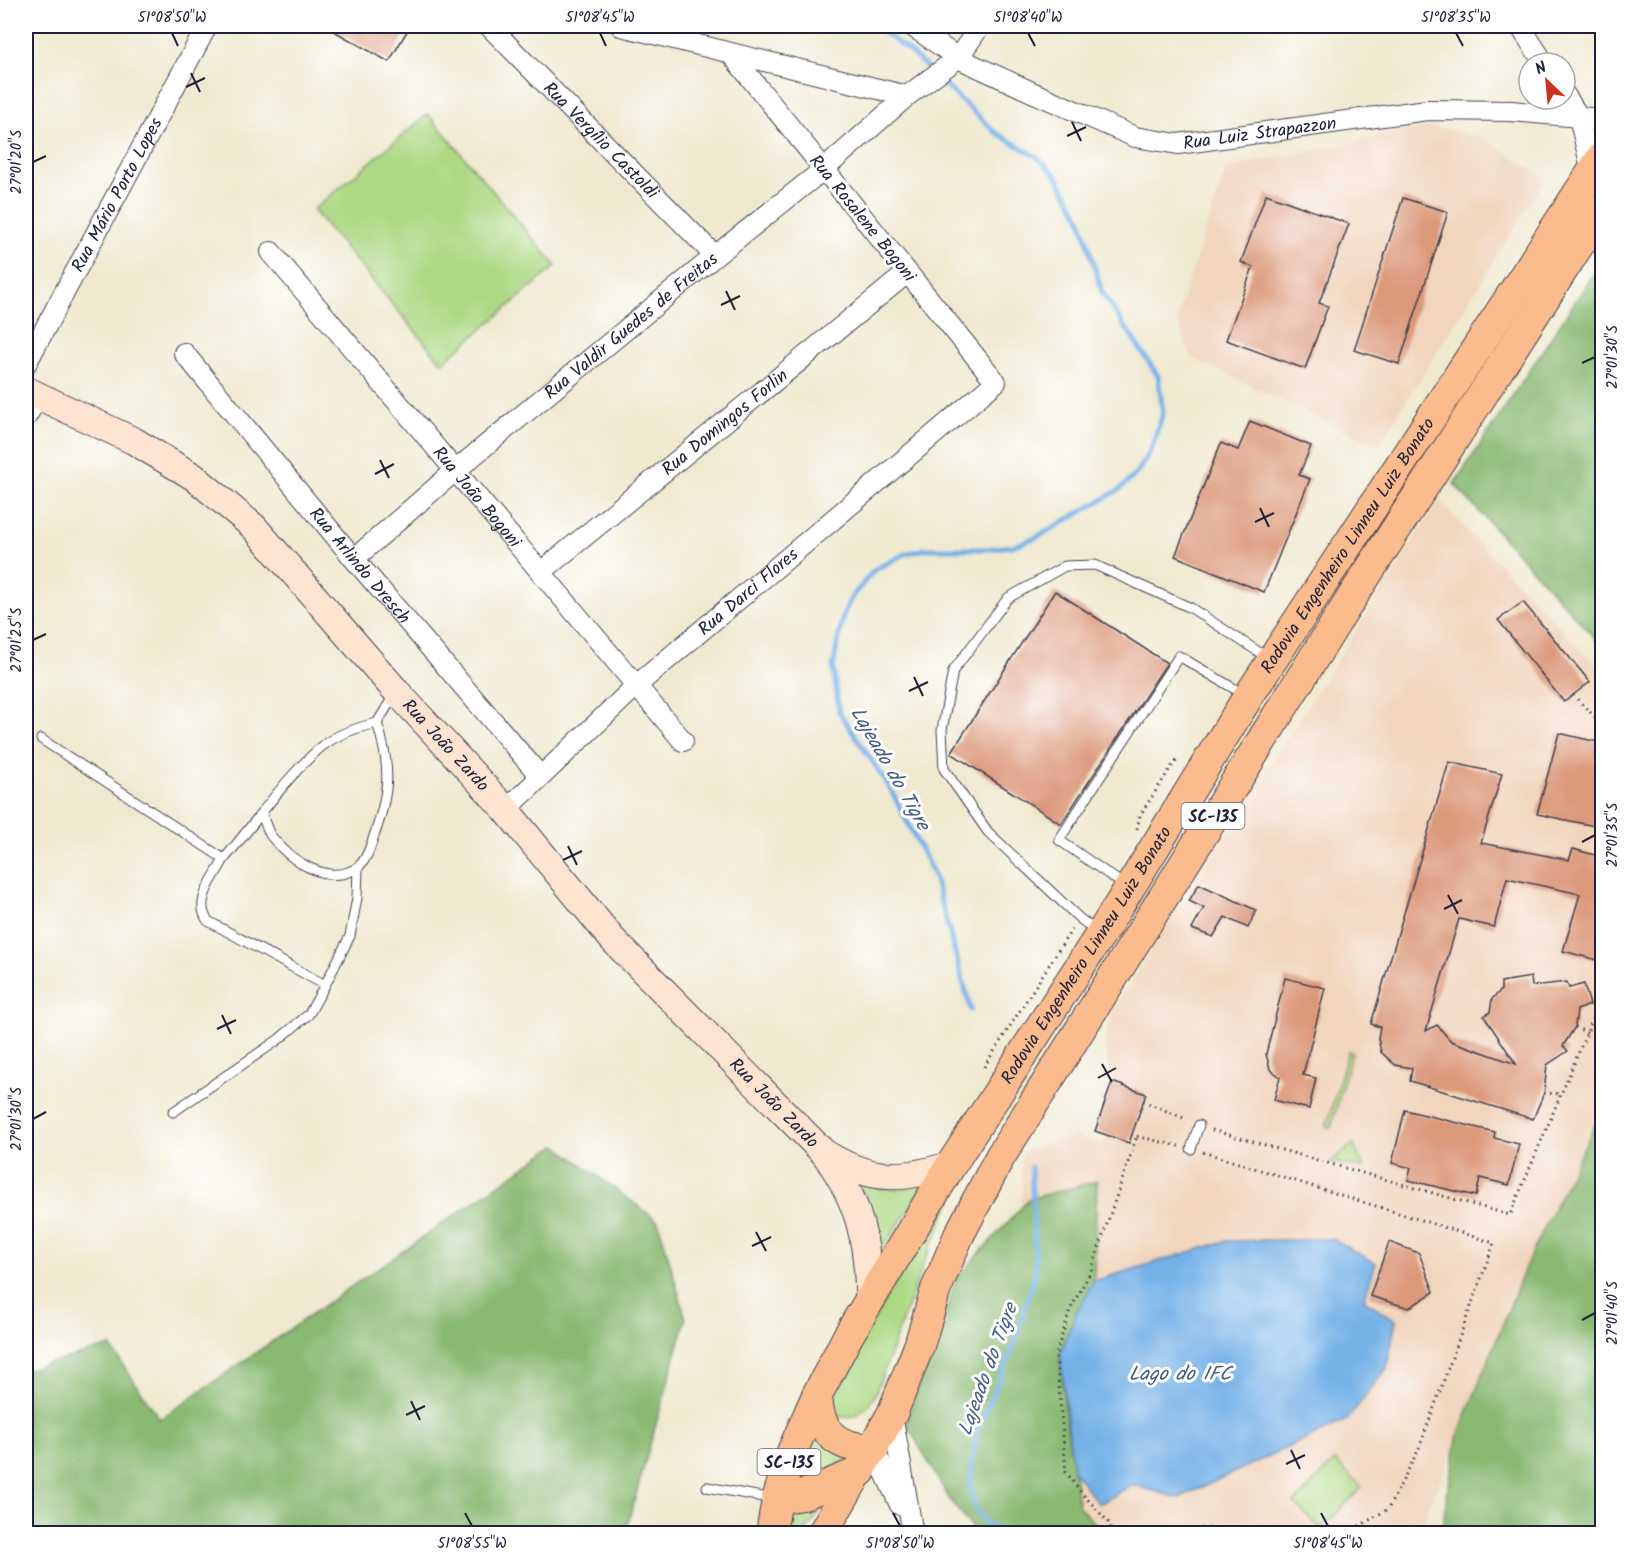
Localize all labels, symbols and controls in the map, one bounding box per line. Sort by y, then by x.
text: 51°08'50"W [138,6,207,30]
text: 51°08'45"W [565,6,635,30]
text: 51°08'40"W [993,6,1063,30]
text: 51°08'35"W [1421,6,1491,30]
north arrow [1517,51,1577,111]
text: N [1531,55,1551,82]
street label: Rua Vergílio Castoldi [535,76,665,207]
street label: Rua Luiz Strapazzon [1182,110,1338,159]
street label: Rua Mário Porto Lopes [65,113,171,278]
text: 27°01'20"S [5,130,29,194]
street label: Rua Rosalene Bogoni [801,149,923,290]
street label: Rua Valdir Guedes de Freitas [538,246,725,408]
text: 27°01'30"S [1601,325,1625,389]
street label: Rua Domingos Forlin [656,363,795,484]
street label: Rodovia Engenheiro Linneu Luiz Bonato [1254,412,1443,680]
street label: Rua João Bogoni [424,440,528,556]
street label: Rua Arlindo Dresch [301,501,417,631]
street label: Rua Darci Flores [692,541,806,644]
text: 27°01'25"S [5,608,29,672]
street label: Rua João Zardo [394,693,496,799]
water label: Lajeado do Tigre [841,701,939,839]
road number: SC-135 [1182,803,1244,829]
text: 27°01'35"S [1601,803,1625,867]
street label: Rodovia Engenheiro Linneu Luiz Bonato [994,821,1180,1091]
street label: Rua João Zardo [721,1052,825,1156]
text: 27°01'30"S [5,1087,29,1151]
text: 27°01'40"S [1601,1281,1625,1345]
water label: Lajeado do Tigre [950,1297,1028,1440]
water label: Lago do IFC [1129,1359,1234,1391]
road number: SC-135 [758,1449,820,1475]
text: 51°08'55"W [437,1532,507,1556]
text: 51°08'50"W [866,1532,935,1556]
text: 51°08'45"W [1293,1532,1363,1556]

